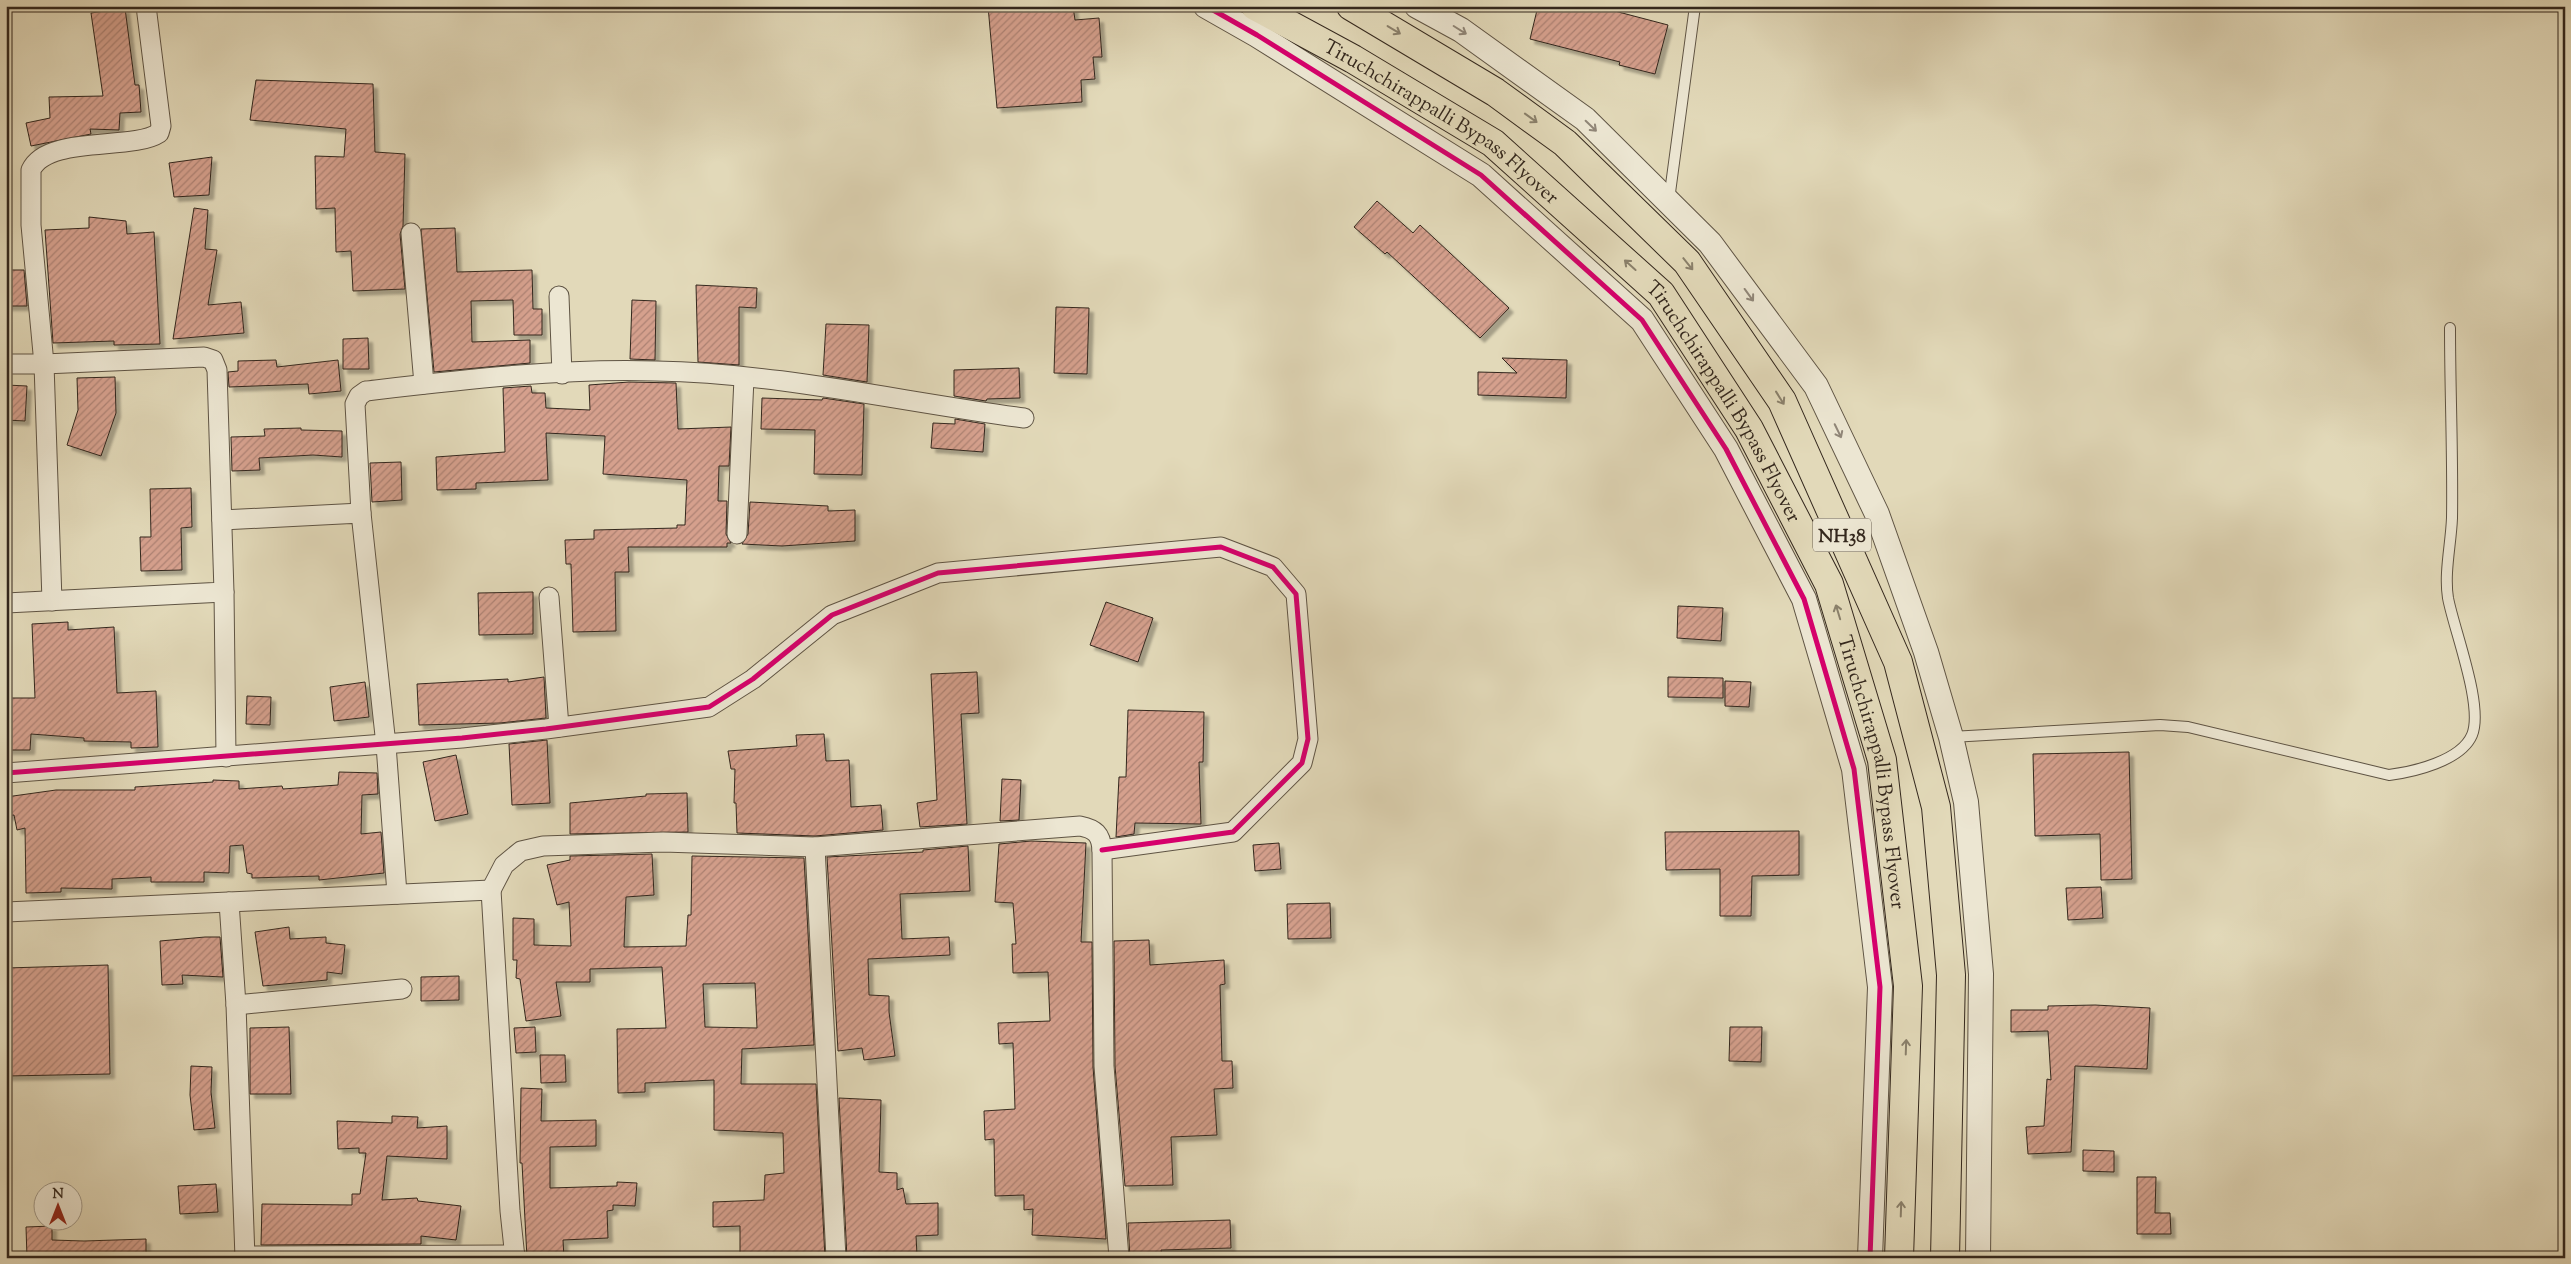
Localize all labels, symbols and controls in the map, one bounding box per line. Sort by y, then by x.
one-way arrow [1453,25,1467,35]
one-way arrow [1386,26,1400,36]
street label: Tiruchchirappalli Bypass Flyover [1317,34,1565,213]
one-way arrow [1524,113,1538,123]
one-way arrow [1585,120,1597,132]
one-way arrow [1682,257,1693,270]
one-way arrow [1623,260,1636,271]
street label: Tiruchchirappalli Bypass Flyover [1638,275,1807,529]
one-way arrow [1744,288,1754,302]
one-way arrow [1775,390,1785,404]
one-way arrow [1834,423,1843,438]
road number: NH38 [1813,518,1871,552]
one-way arrow [1832,605,1842,621]
street label: Tiruchchirappalli Bypass Flyover [1828,632,1911,911]
one-way arrow [1902,1039,1911,1055]
north arrow [32,1182,82,1232]
text: N [52,1185,64,1205]
one-way arrow [1896,1201,1905,1217]

